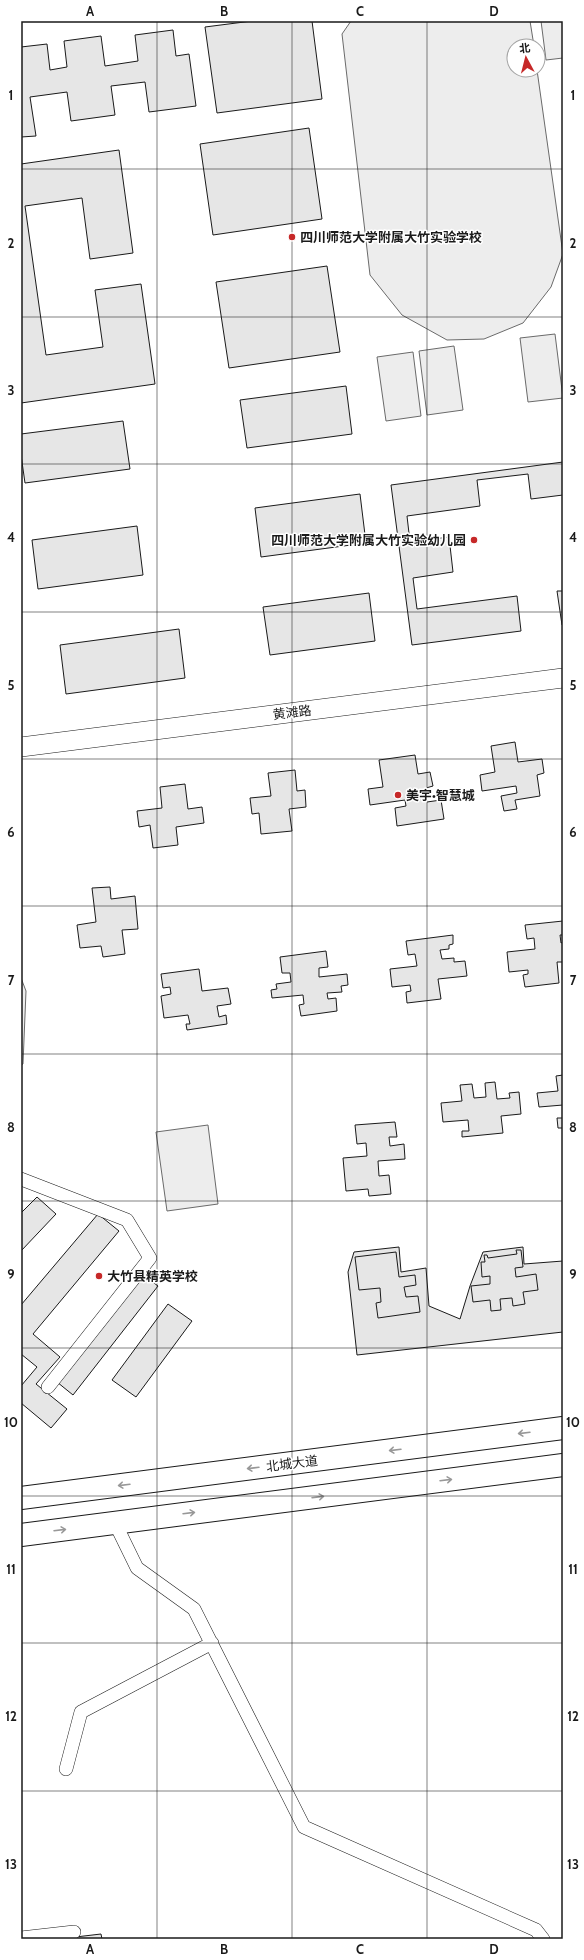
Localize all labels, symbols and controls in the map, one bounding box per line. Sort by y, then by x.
text: A [86,3,95,19]
text: B [220,3,228,19]
text: C [356,3,364,19]
text: D [489,3,499,19]
north arrow [506,38,546,78]
text: 北 [518,40,531,56]
text: 1 [9,87,13,103]
text: 1 [571,87,575,103]
place label: 四川师范大学附属大竹实验学校 [300,229,482,245]
marker: 四川师范大学附属大竹实验学校 [287,232,297,242]
text: 2 [8,235,15,251]
text: 2 [570,235,577,251]
text: 3 [7,382,15,398]
text: 3 [569,382,577,398]
text: 4 [7,529,15,545]
text: 4 [569,529,577,545]
place label: 四川师范大学附属大竹实验幼儿园 [271,532,466,548]
marker: 四川师范大学附属大竹实验幼儿园 [469,535,479,545]
text: 5 [8,677,15,693]
text: 5 [570,677,577,693]
street label: 黄滩路 [272,702,312,722]
place label: 美宇•智慧城 [406,787,475,803]
marker: 美宇•智慧城 [393,790,403,800]
text: 6 [7,824,15,840]
text: 6 [569,824,577,840]
text: 7 [8,972,15,988]
text: 7 [570,972,577,988]
text: 8 [7,1119,15,1135]
text: 8 [569,1119,577,1135]
text: 9 [7,1266,15,1282]
text: 9 [569,1266,577,1282]
place label: 大竹县精英学校 [107,1268,198,1284]
marker: 大竹县精英学校 [94,1271,104,1281]
text: 10 [4,1414,18,1430]
text: 10 [566,1414,580,1430]
one-way arrow [518,1429,531,1437]
one-way arrow [389,1446,402,1454]
street label: 北城大道 [265,1452,319,1474]
one-way arrow [247,1464,260,1472]
one-way arrow [440,1476,453,1484]
one-way arrow [118,1481,131,1489]
one-way arrow [311,1493,324,1500]
one-way arrow [182,1509,195,1517]
one-way arrow [53,1526,66,1534]
text: 11 [6,1561,16,1577]
text: 11 [568,1561,578,1577]
text: 12 [5,1708,17,1724]
text: 12 [567,1708,579,1724]
text: 13 [5,1856,17,1872]
text: 13 [567,1856,579,1872]
text: A [86,1941,95,1957]
text: B [220,1941,228,1957]
text: C [356,1941,364,1957]
text: D [489,1941,499,1957]

